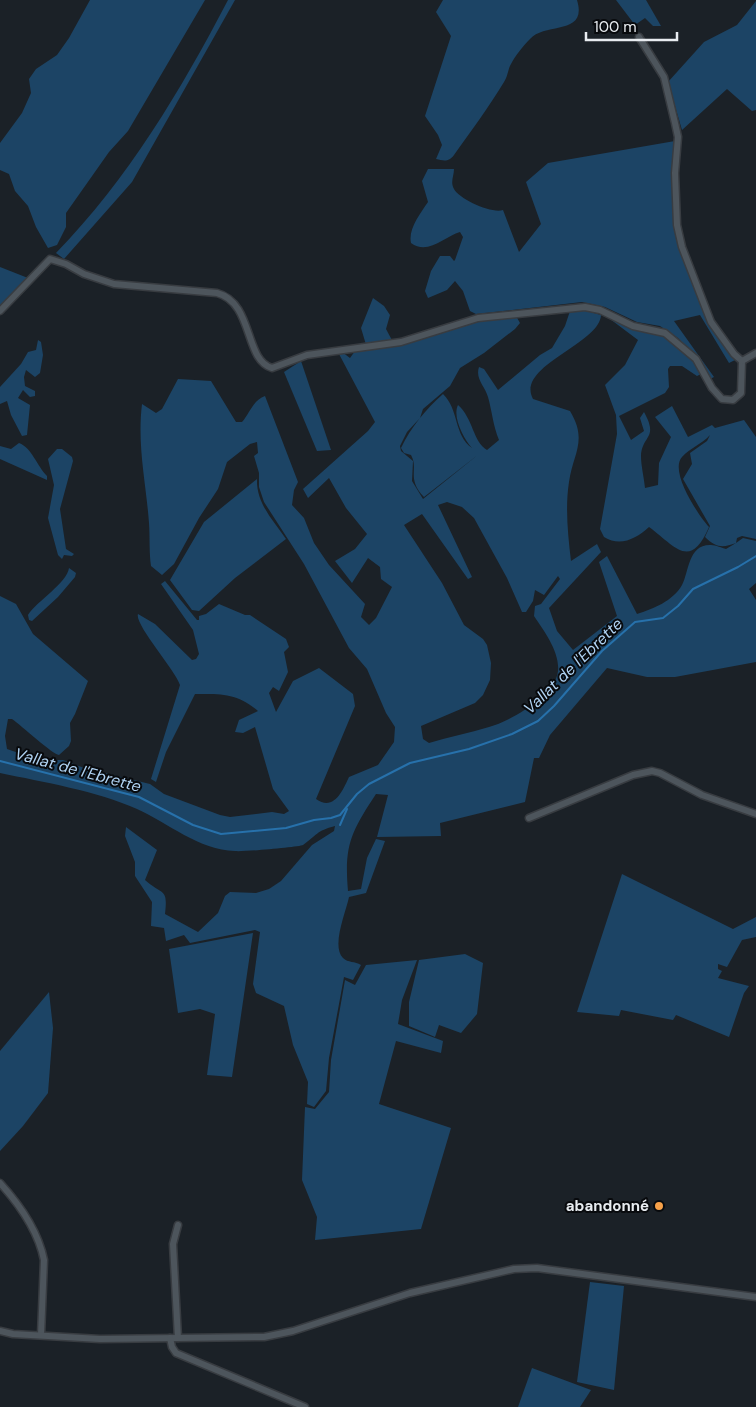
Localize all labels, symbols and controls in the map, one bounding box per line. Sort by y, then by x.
scale bar [586,10,677,42]
text: 100 m [594,17,637,37]
water label: Vallat de l'Ebrette [519,613,627,719]
water label: Vallat de l'Ebrette [12,743,144,797]
place label: abandonné [566,1196,649,1216]
marker: abandonné [653,1200,665,1212]

